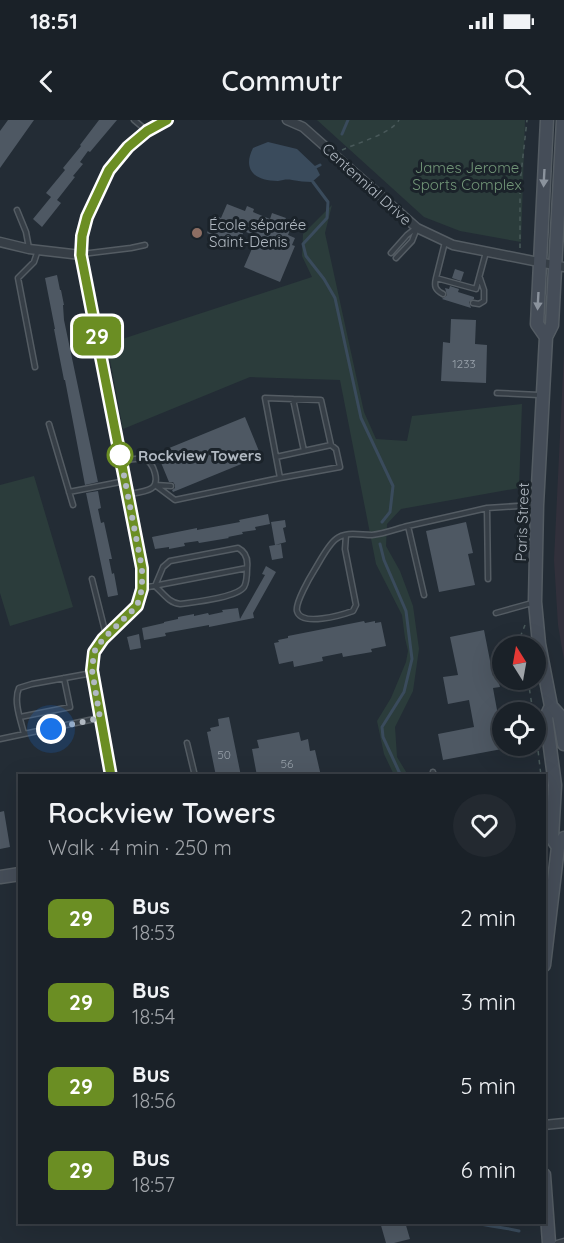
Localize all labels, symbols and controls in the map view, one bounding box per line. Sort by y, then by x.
text: 18:51 [30,7,78,35]
text: Commutr [222,64,342,98]
icon: back [30,65,63,98]
icon: search [501,65,534,98]
street label: Centennial Drive [318,139,416,229]
park label: James Jerome Sports Complex [412,158,522,194]
one-way arrow [539,169,548,188]
place label: École séparée Saint-Denis [209,215,306,251]
marker: École séparée Saint-Denis [190,226,204,240]
one-way arrow [533,292,542,311]
line badge: 29 [70,316,124,356]
text: 29 [85,323,109,349]
house number: 1233 [452,356,476,371]
marker: Rockview Towers [107,442,133,468]
place label: Rockview Towers [138,446,262,465]
street label: Paris Street [511,482,533,562]
north arrow [492,636,546,690]
map controls [492,636,546,756]
button: locate [492,702,546,756]
your location [36,714,66,744]
house number: 50 [217,747,231,762]
house number: 56 [281,756,294,771]
button: heart [453,794,516,857]
text: Rockview Towers [48,795,276,830]
text: Walk · 4 min · 250 m [48,835,232,860]
text: Bus [132,892,170,920]
text: 2 min [460,904,516,932]
text: 29 [69,905,93,931]
text: 18:53 [132,920,175,945]
text: Bus [132,976,170,1004]
text: 3 min [461,988,516,1016]
text: 29 [69,989,93,1015]
text: 18:54 [132,1004,175,1029]
text: Bus [132,1060,170,1088]
text: 5 min [461,1072,516,1100]
text: 29 [69,1073,93,1099]
text: 18:56 [132,1088,176,1113]
text: Bus [132,1144,170,1172]
text: 6 min [461,1156,516,1184]
text: 29 [69,1157,93,1183]
text: 18:57 [132,1172,175,1197]

